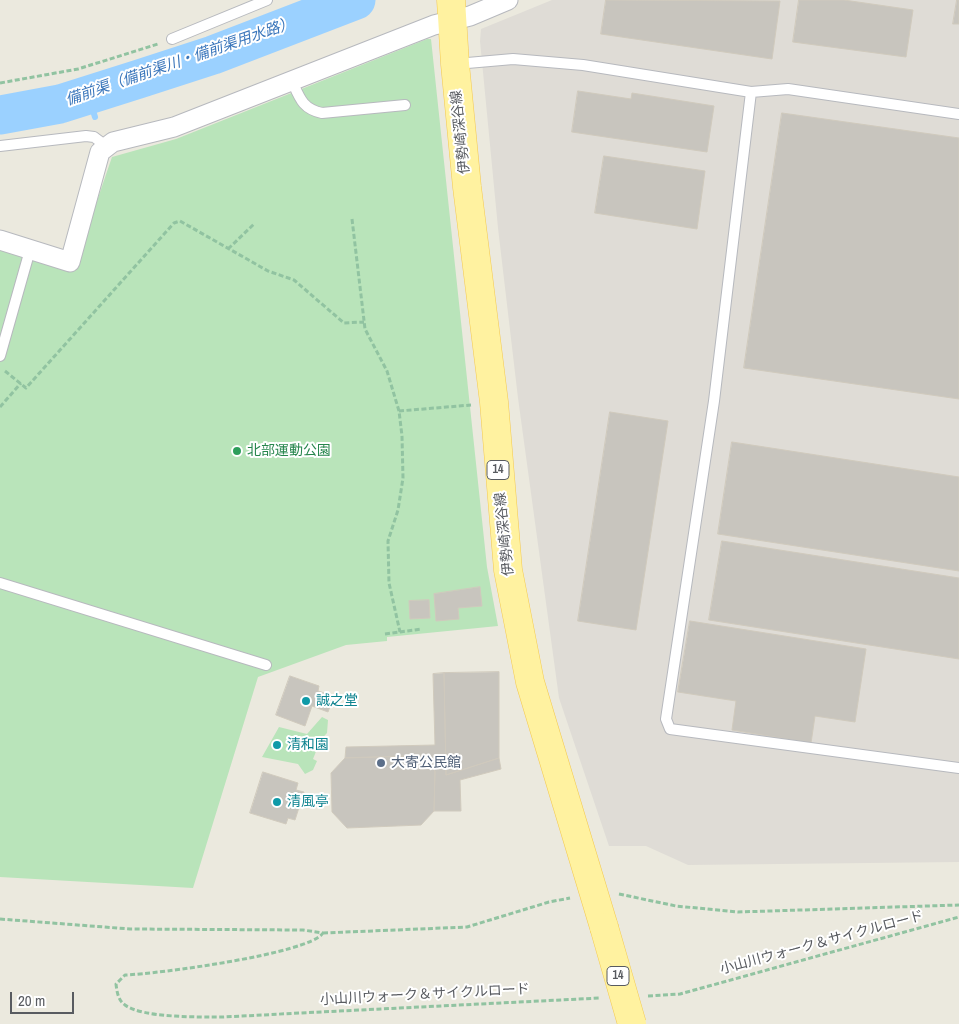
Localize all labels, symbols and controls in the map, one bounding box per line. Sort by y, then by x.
water label: 備前渠（備前渠川・備前渠用水路） [64,14,296,110]
street label: 伊勢崎深谷線 [448,89,474,175]
place label: 北部運動公園 [247,443,331,459]
marker: 北部運動公園 [231,445,243,457]
road number: 14 [487,460,509,480]
street label: 伊勢崎深谷線 [492,491,518,577]
place label: 誠之堂 [316,693,358,709]
marker: 誠之堂 [300,695,312,707]
place label: 清和園 [287,737,329,753]
marker: 清和園 [271,739,283,751]
place label: 大寄公民館 [391,755,461,771]
marker: 大寄公民館 [375,757,387,769]
place label: 清風亭 [287,794,329,810]
marker: 清風亭 [271,796,283,808]
street label: 小山川ウォーク＆サイクルロード [718,908,926,978]
road number: 14 [607,966,629,986]
street label: 小山川ウォーク＆サイクルロード [320,981,530,1009]
scale bar [12,982,76,1014]
text: 20 m [18,990,45,1011]

